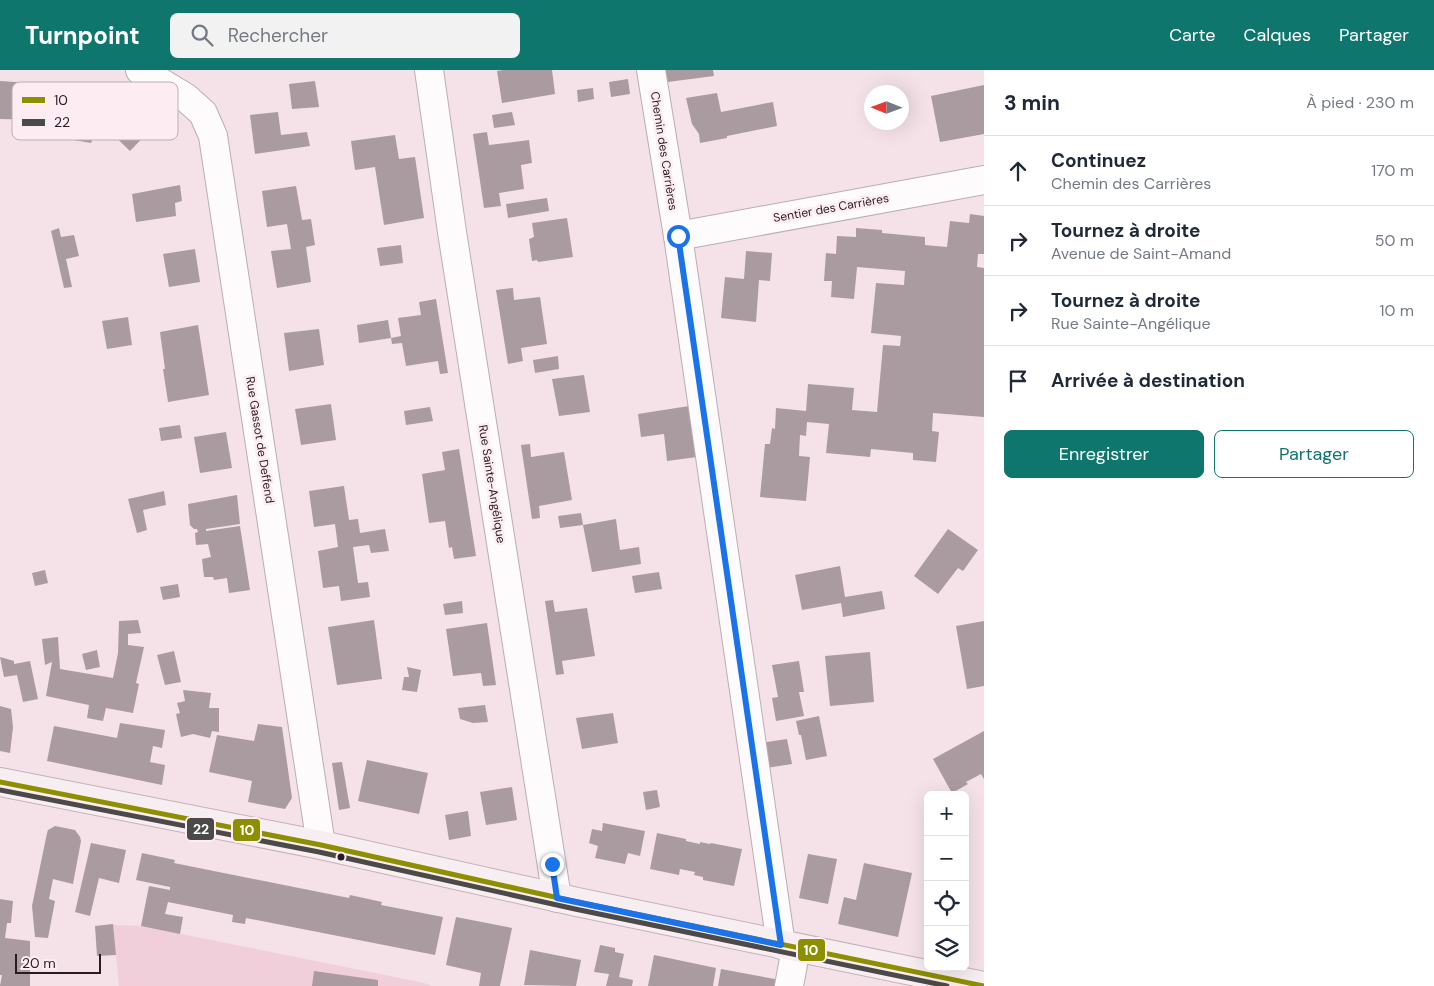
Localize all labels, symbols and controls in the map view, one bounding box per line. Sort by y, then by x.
search box [170,13,520,58]
text: Turnpoint [25,20,140,51]
icon: search [188,21,216,49]
text: Rechercher [228,23,328,48]
text: Carte [1169,23,1216,47]
text: Calques [1244,23,1311,47]
text: Partager [1339,23,1409,47]
legend [12,82,178,140]
north arrow [864,85,909,130]
text: 3 min [1004,89,1060,117]
street label: Chemin des Carrières [647,90,681,212]
text: 10 [54,91,68,109]
text: À pied · 230 m [1306,92,1414,113]
text: 22 [54,113,70,131]
text: Continuez [1051,148,1146,173]
icon: ahead [1004,157,1032,185]
text: 170 m [1371,160,1414,181]
text: Chemin des Carrières [1051,173,1211,194]
street label: Sentier des Carrières [772,190,890,226]
text: Tournez à droite [1051,218,1201,243]
route start [667,225,690,248]
icon: right [1004,227,1032,255]
text: 50 m [1375,230,1414,251]
text: Avenue de Saint-Amand [1051,243,1231,264]
text: Tournez à droite [1051,288,1201,313]
icon: right [1004,297,1032,325]
text: 10 m [1380,300,1414,321]
text: Rue Sainte-Angélique [1051,313,1211,334]
icon: arrive [1004,367,1032,395]
text: Arrivée à destination [1051,368,1245,393]
street label: Rue Gassot de Deffend [242,375,278,505]
street label: Rue Sainte-Angélique [475,424,509,545]
button: Enregistrer [1004,430,1204,478]
button: Partager [1214,430,1414,478]
map controls [924,791,969,971]
button: + [924,791,969,836]
line badge: 22 [186,817,215,841]
line badge: 10 [232,818,261,842]
text: 22 [193,820,209,838]
text: 10 [240,821,255,839]
button: − [924,836,969,881]
unlabelled marker [336,852,346,862]
route end [541,853,564,876]
button: locate [924,881,969,926]
button: layers [924,926,969,971]
line badge: 10 [797,938,826,962]
text: 10 [804,941,819,959]
scale bar [15,951,101,974]
text: 20 m [22,954,56,972]

